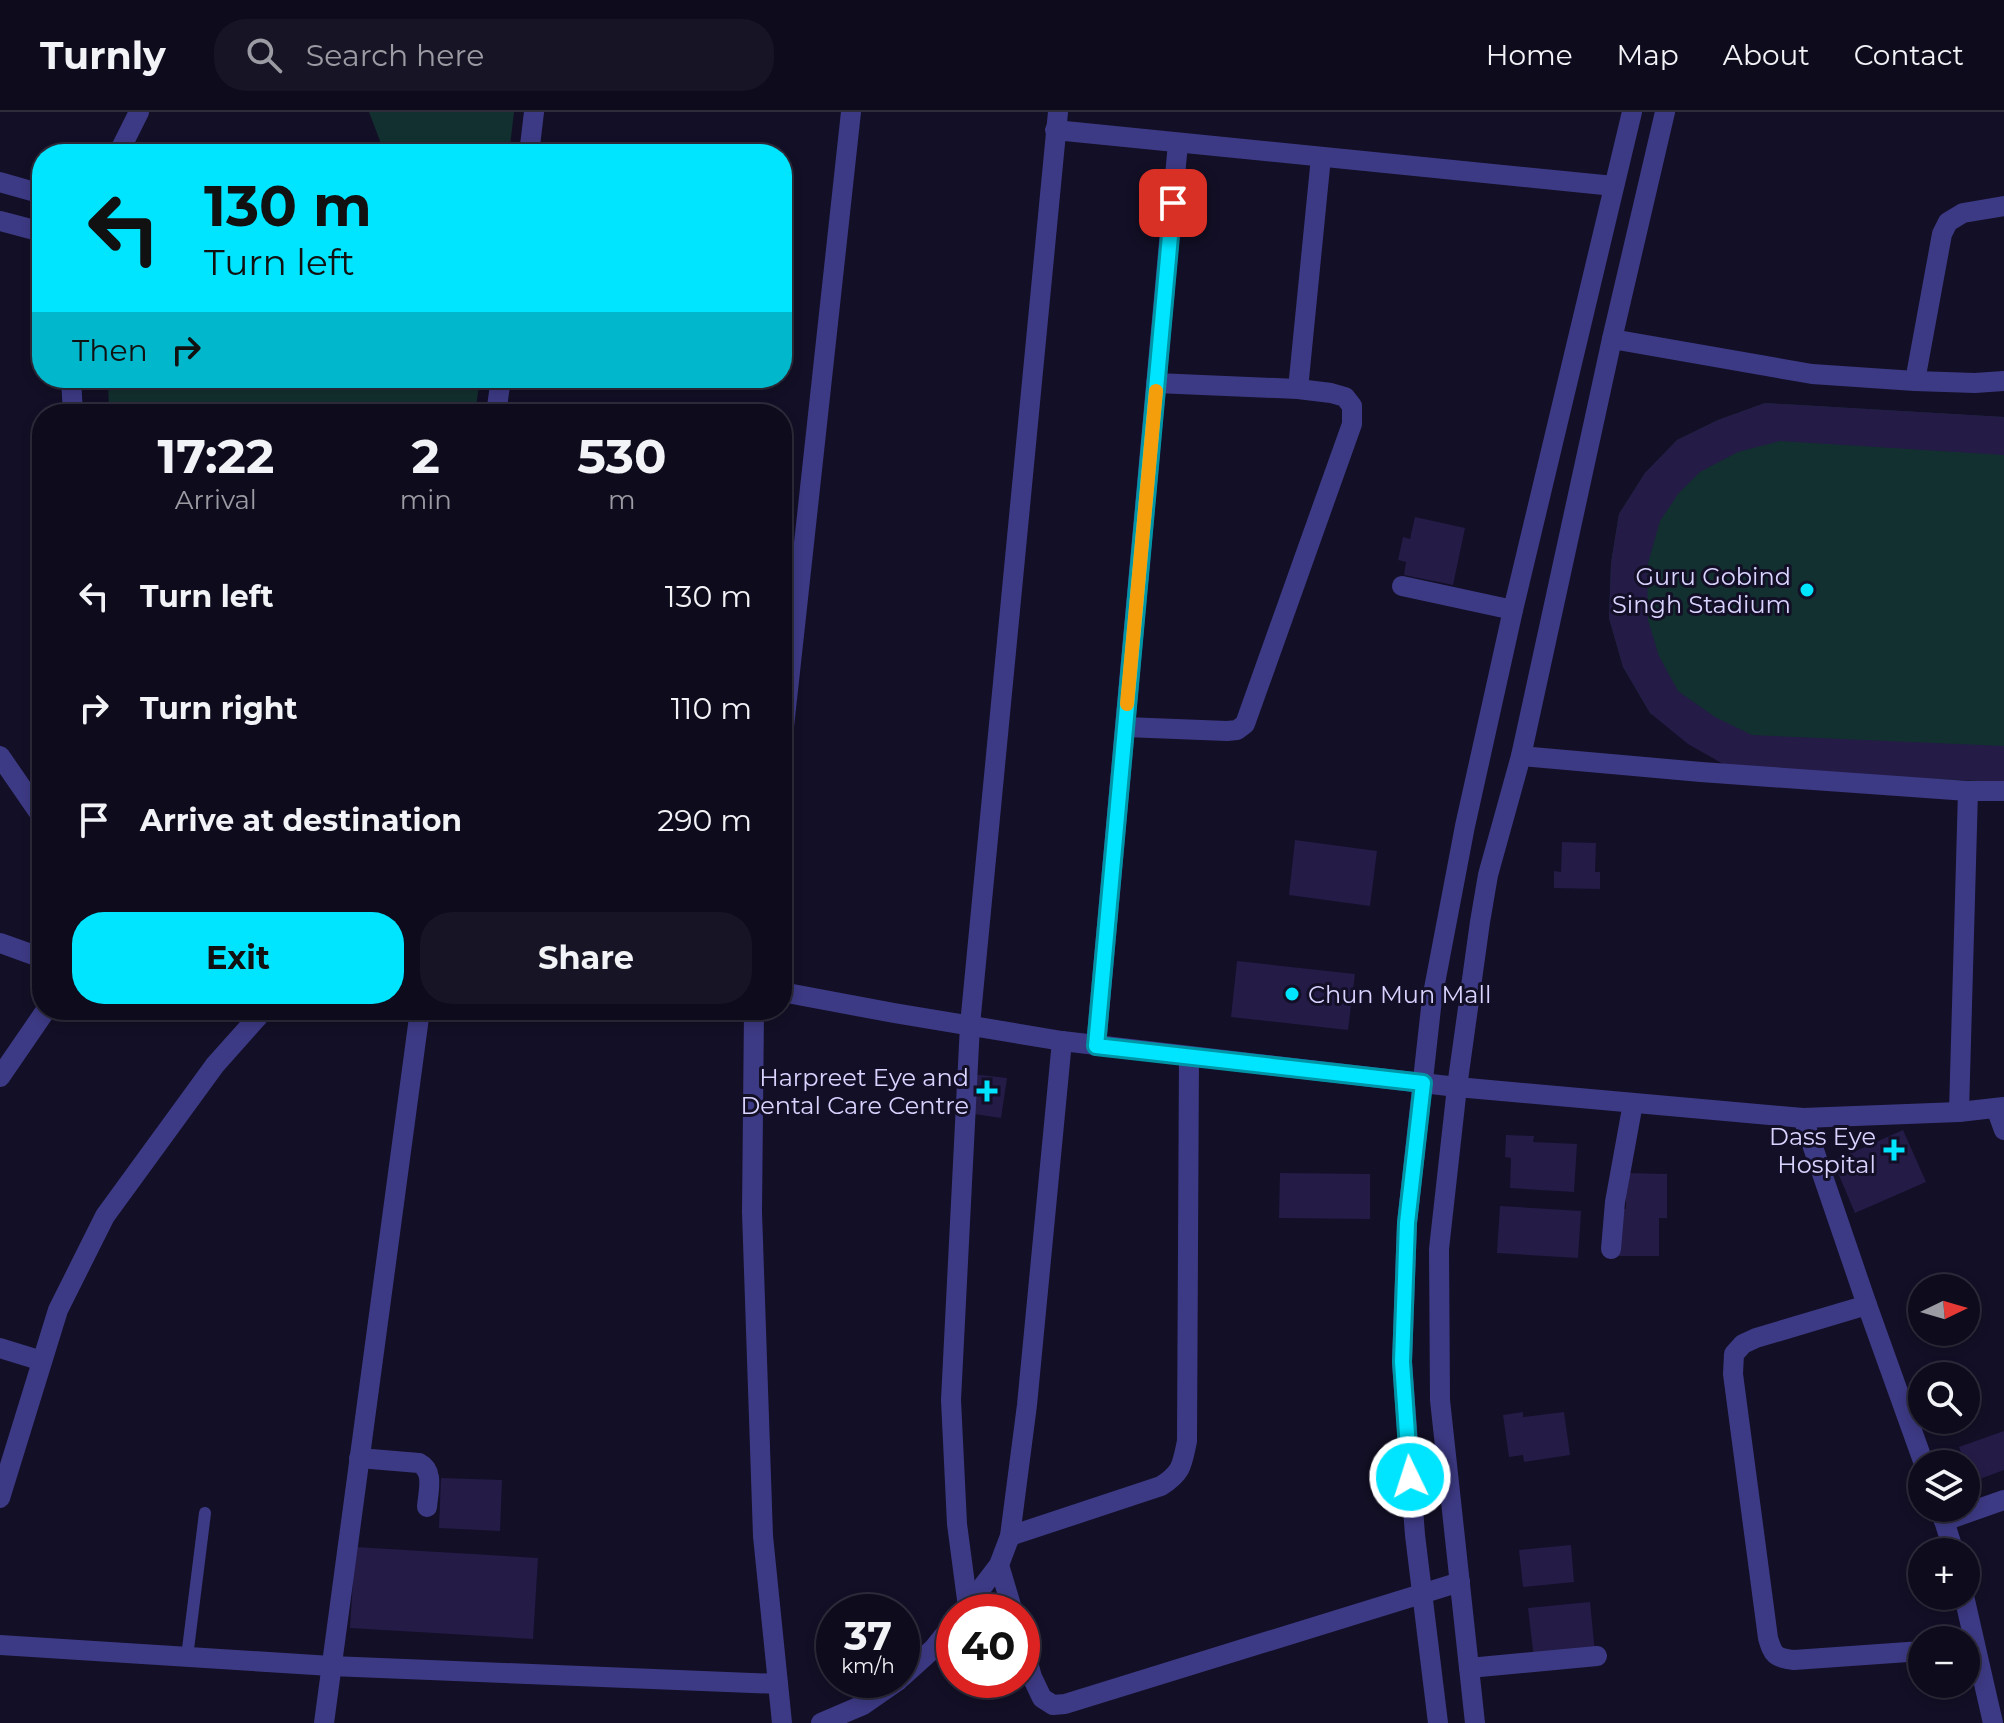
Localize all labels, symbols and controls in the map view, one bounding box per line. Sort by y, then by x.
search box [214,19,774,91]
text: Turnly [40,32,166,79]
icon: search [242,33,286,77]
text: Search here [306,37,484,74]
text: Home [1486,38,1573,72]
text: Map [1617,38,1679,72]
text: About [1723,38,1810,72]
text: Contact [1854,38,1964,72]
pin [1139,169,1207,237]
text: 130 m [204,172,372,240]
icon: left [72,176,176,280]
icon: arrive [1151,181,1195,225]
text: Turn left [204,240,355,284]
icon: right [164,328,208,372]
text: Then [72,332,148,369]
text: 17:22 [157,427,274,485]
text: 2 [412,427,440,485]
text: 530 [577,427,667,485]
text: Arrival [175,484,257,516]
text: min [400,484,452,516]
text: m [608,484,636,516]
place label: Guru Gobind Singh Stadium [1612,562,1791,619]
icon: left [72,574,116,618]
text: Turn left [140,578,273,615]
text: 130 m [665,578,752,615]
marker: Guru Gobind Singh Stadium [1798,581,1816,599]
icon: right [72,686,116,730]
text: Turn right [140,690,297,727]
text: 110 m [671,690,752,727]
icon: arrive [72,798,116,842]
text: Arrive at destination [140,802,462,839]
text: 290 m [657,802,752,839]
button: Exit [72,912,404,1004]
button: Share [420,912,752,1004]
place label: Chun Mun Mall [1308,980,1491,1009]
marker: Chun Mun Mall [1283,985,1301,1003]
place label: Harpreet Eye and Dental Care Centre [740,1063,969,1120]
marker: Harpreet Eye and Dental Care Centre [976,1080,998,1102]
place label: Dass Eye Hospital [1769,1122,1876,1179]
marker: Dass Eye Hospital [1883,1139,1905,1161]
north arrow [1908,1274,1980,1346]
map controls [1908,1274,1980,1698]
button: search [1908,1362,1980,1434]
position arrow [1368,1435,1452,1519]
button: layers [1908,1450,1980,1522]
button: + [1908,1538,1980,1610]
speed limit sign: 40 [936,1594,1040,1698]
text: 37 [844,1611,892,1660]
button: − [1908,1626,1980,1698]
text: km/h [841,1654,895,1678]

